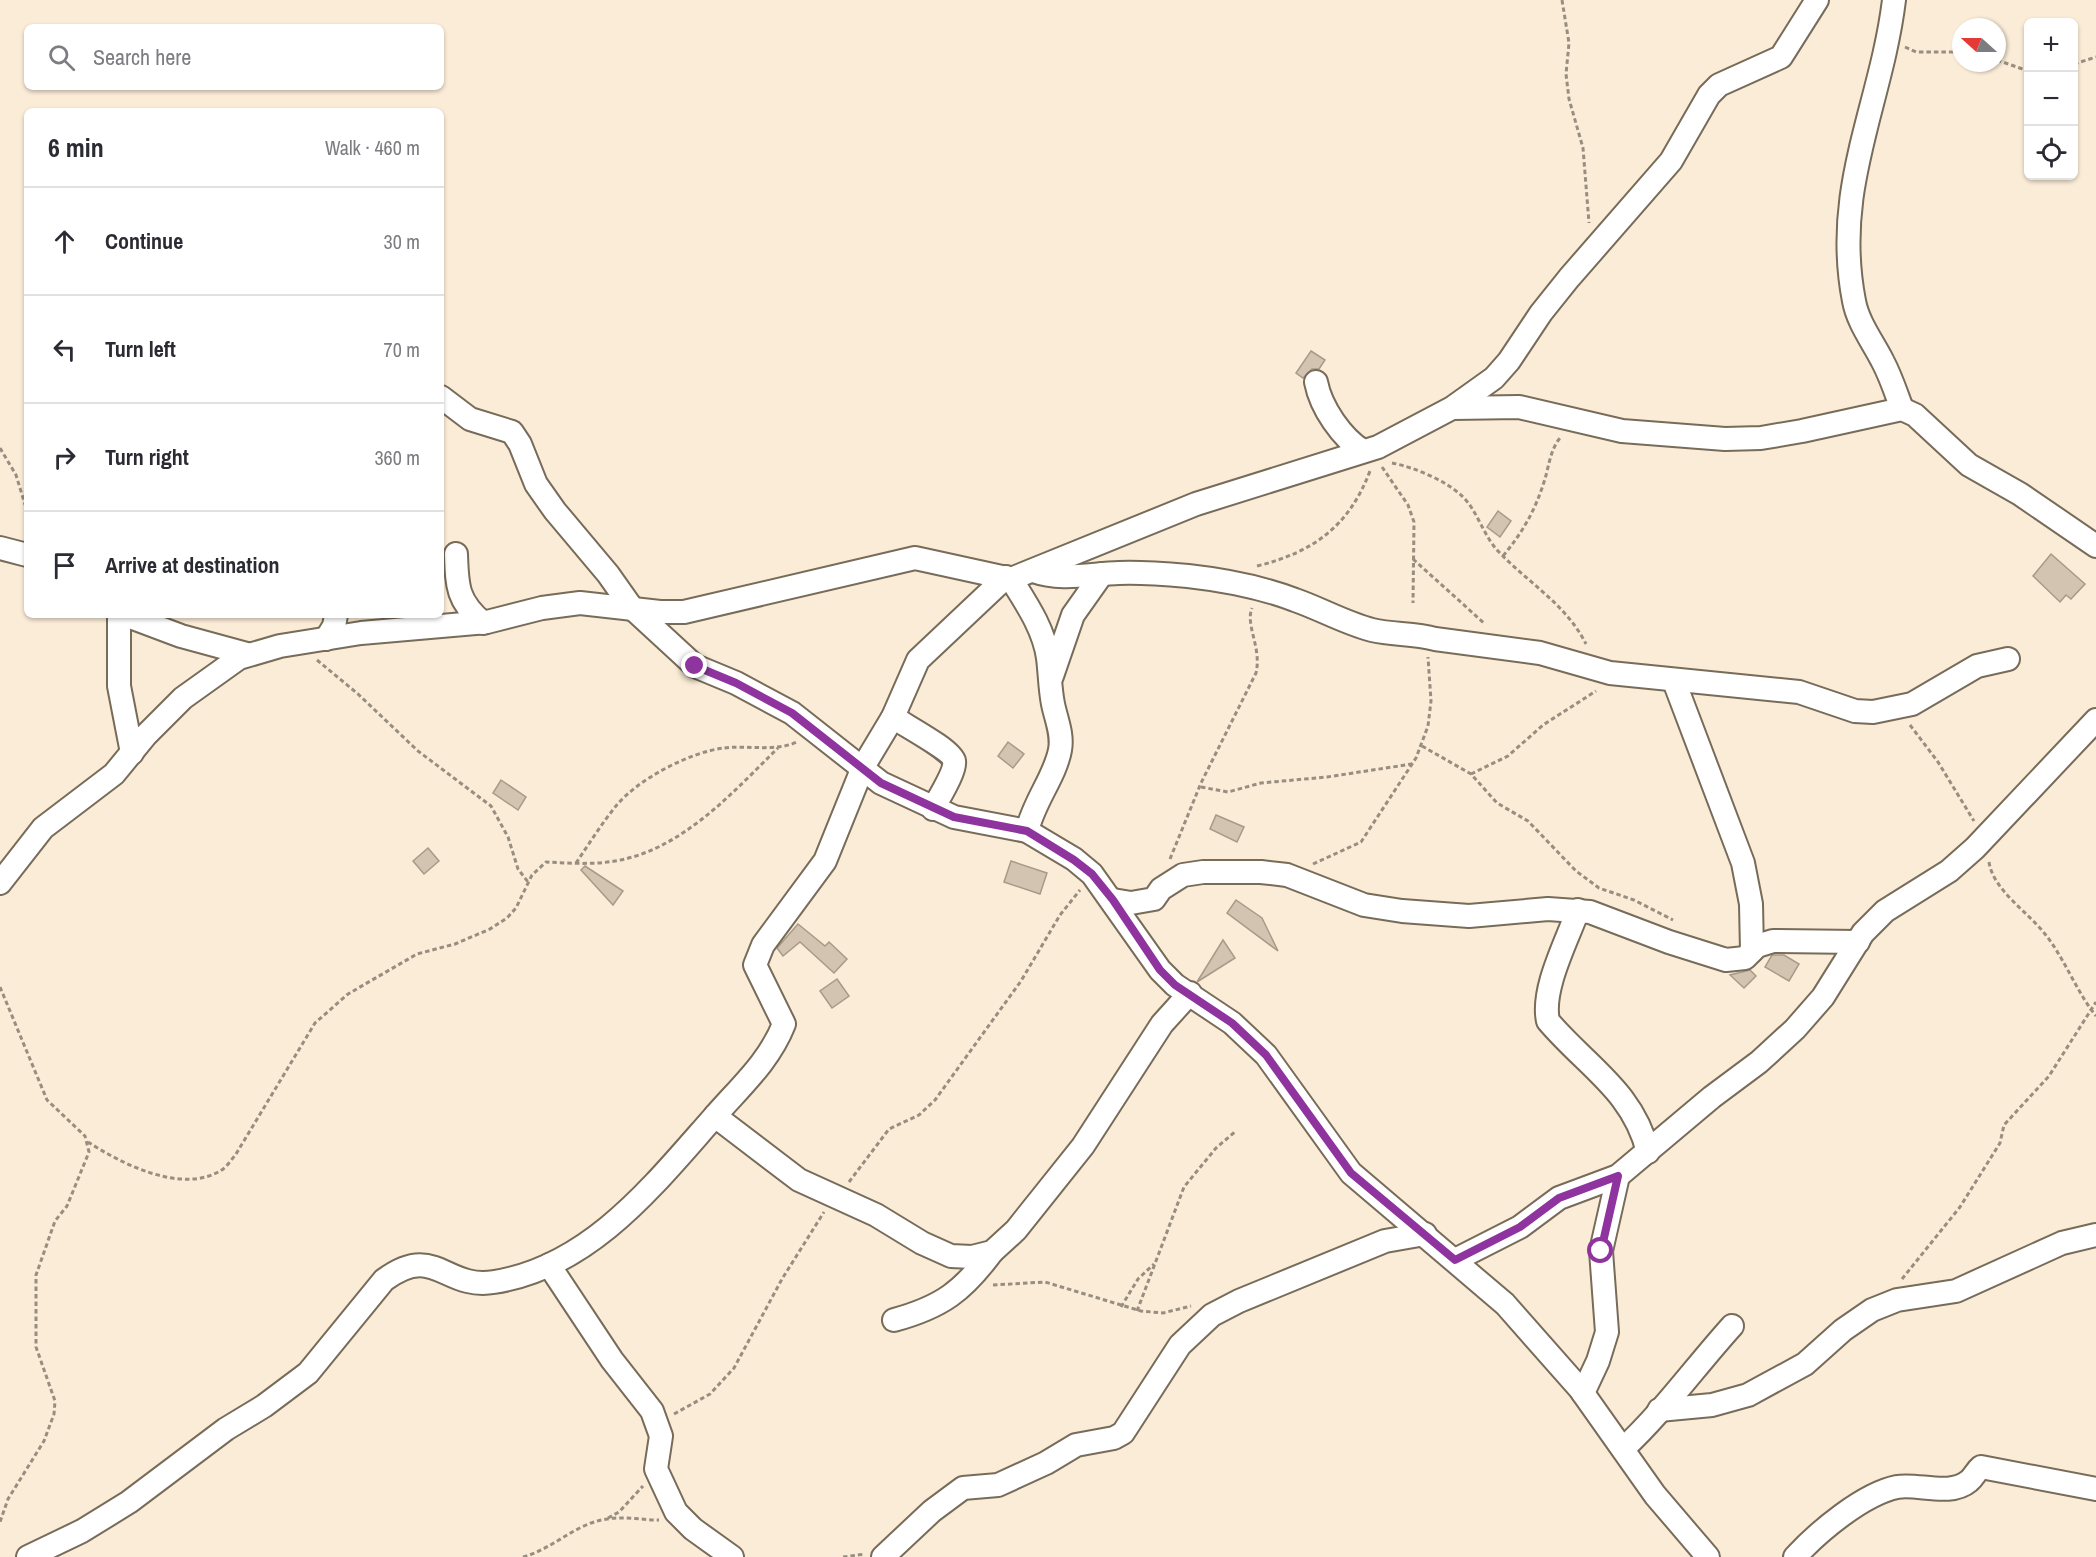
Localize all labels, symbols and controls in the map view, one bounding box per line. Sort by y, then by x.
north arrow [1952,18,2006,72]
map controls [2024,18,2078,180]
button: + [2024,18,2078,72]
search box [24,24,444,90]
icon: search [45,41,78,74]
text: Search here [93,42,191,72]
button: − [2024,72,2078,126]
button: locate [2024,126,2078,180]
text: 6 min [48,130,104,165]
text: Walk · 460 m [325,134,420,161]
icon: ahead [48,225,81,258]
text: Continue [105,226,183,256]
text: 30 m [384,228,420,255]
icon: left [48,333,81,366]
text: Turn left [105,334,176,364]
text: 70 m [384,336,420,363]
icon: right [48,441,81,474]
text: Turn right [105,442,189,472]
text: 360 m [374,444,420,471]
icon: arrive [48,549,81,582]
text: Arrive at destination [105,550,279,580]
route end [681,652,707,678]
route start [1587,1237,1613,1263]

